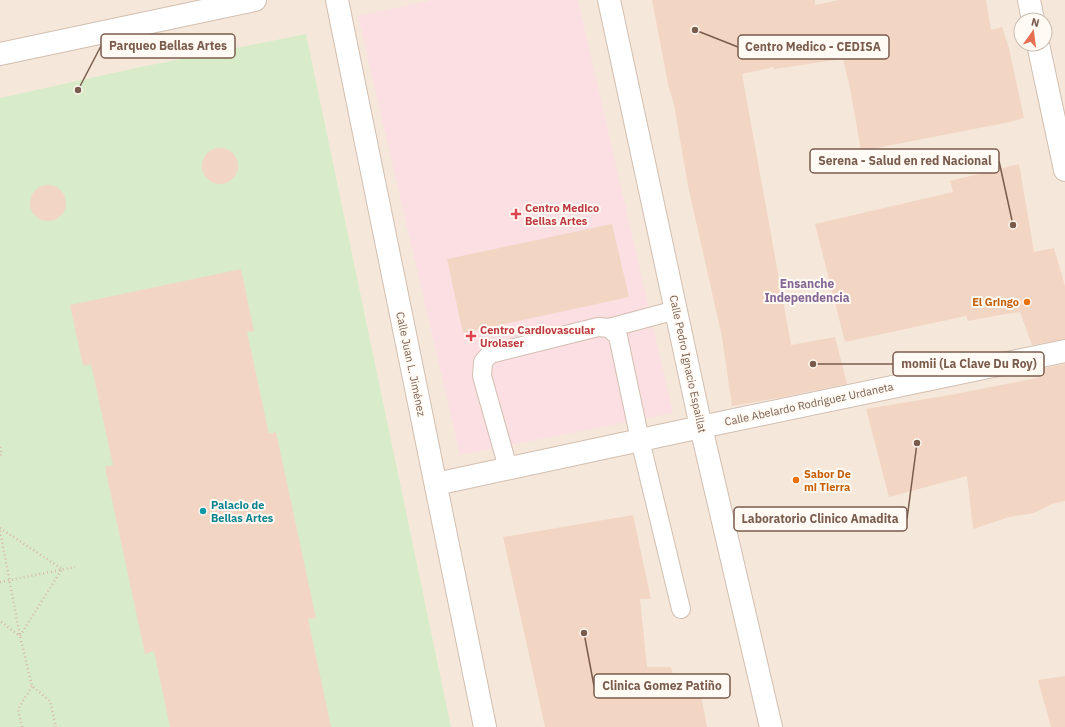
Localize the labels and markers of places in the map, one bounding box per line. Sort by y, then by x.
callout: Parqueo Bellas Artes [101,34,235,58]
callout: Centro Medico - CEDISA [738,35,889,59]
callout: Serena - Salud en red Nacional [810,149,999,173]
place label: Centro Medico Bellas Artes [525,201,599,228]
marker: Centro Medico Bellas Artes [510,208,522,220]
place label: El Gringo [972,295,1019,309]
marker: El Gringo [1022,297,1032,307]
place label: Centro Cardiovascular Urolaser [480,323,596,350]
marker: Centro Cardiovascular Urolaser [465,330,477,342]
callout: momii (La Clave Du Roy) [893,352,1044,376]
place label: Sabor De mi Tierra [804,467,851,494]
marker: Sabor De mi Tierra [791,475,801,485]
place label: Palacio de Bellas Artes [211,498,274,525]
marker: Palacio de Bellas Artes [198,506,208,516]
callout: Laboratorio Clinico Amadita [734,507,907,531]
callout: Clinica Gomez Patiño [594,674,730,698]

